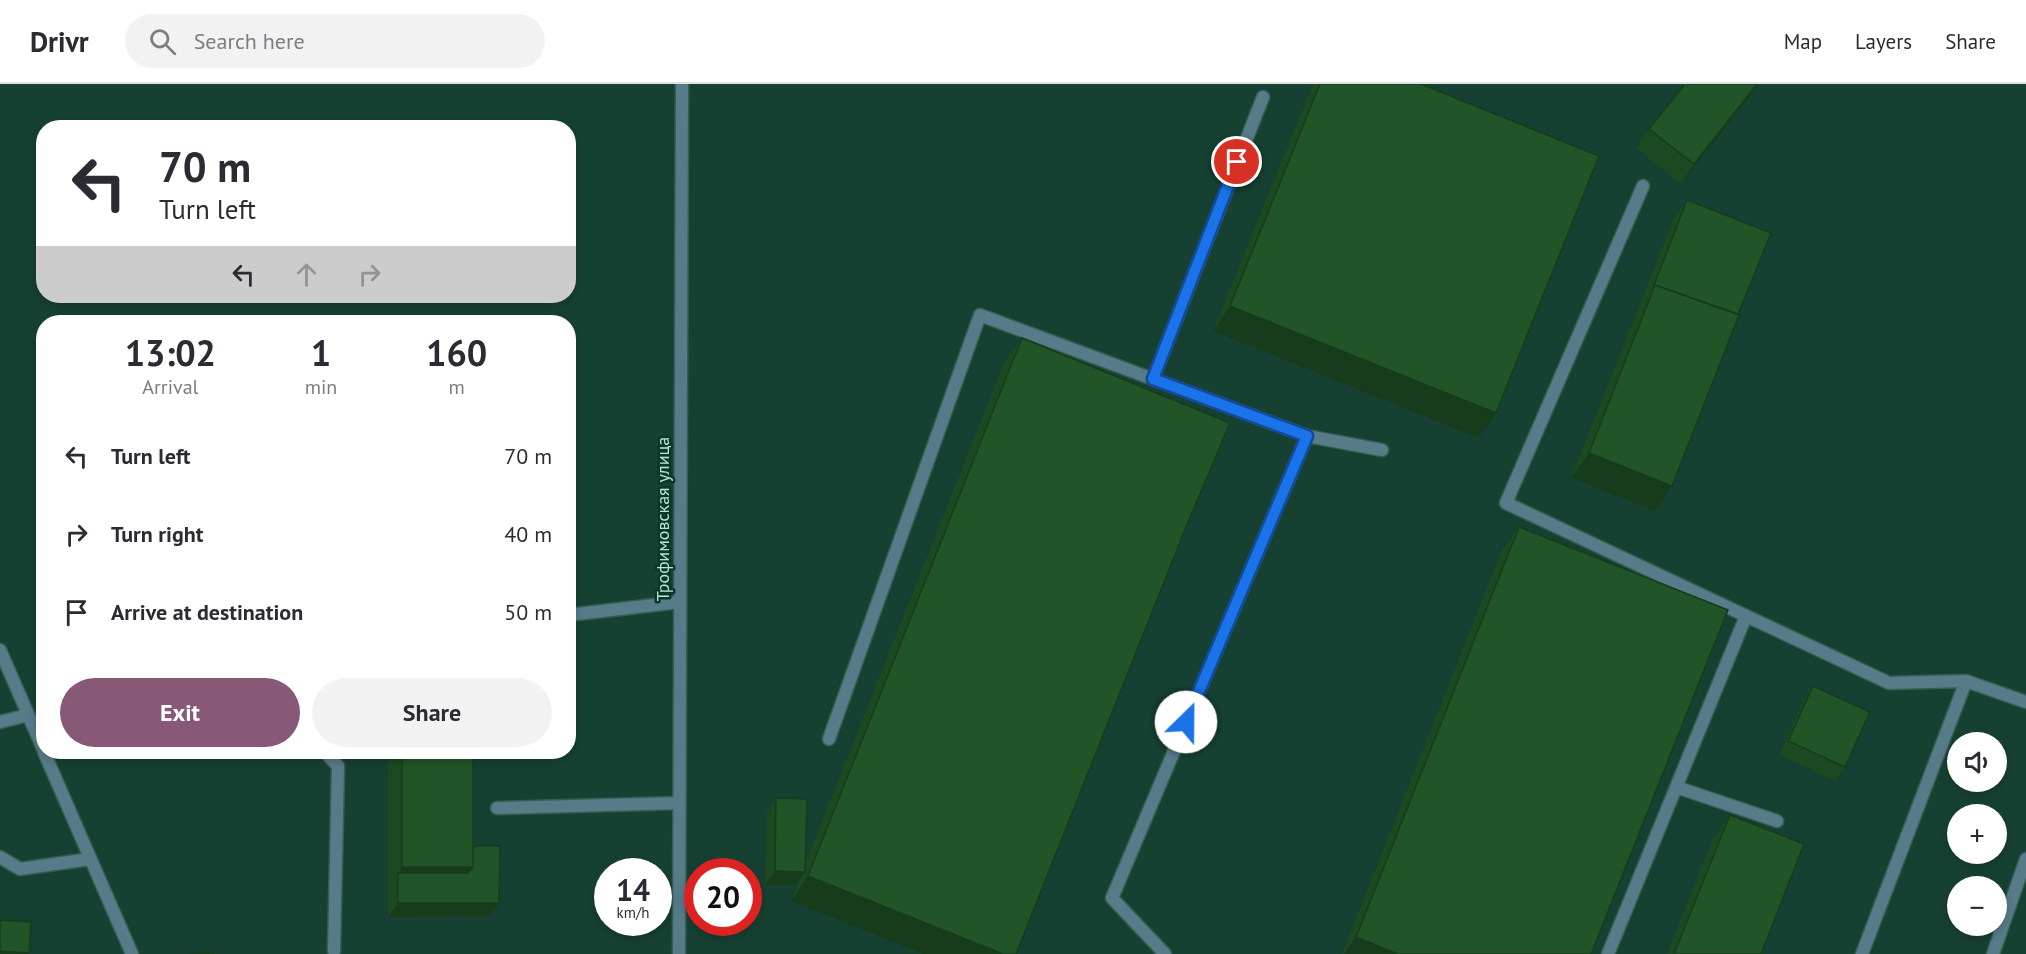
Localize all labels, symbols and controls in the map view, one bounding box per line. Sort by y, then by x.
search box [125,14,545,68]
text: Drivr [30,23,89,60]
icon: search [146,25,179,58]
text: Search here [194,27,305,55]
text: Map [1784,28,1822,55]
text: Layers [1855,28,1912,55]
text: Share [1945,28,1996,55]
pin [1211,136,1262,187]
text: 70 m [159,139,251,194]
icon: left [60,144,138,222]
icon: arrive [1220,145,1253,178]
text: Turn left [159,192,256,226]
icon: left [227,258,260,291]
icon: ahead [290,258,323,291]
icon: right [353,258,386,291]
text: 13:02 [125,329,216,376]
text: 1 [311,329,331,376]
text: 160 [426,329,487,376]
text: Arrival [142,374,198,400]
text: min [305,374,337,400]
text: m [449,374,465,400]
street label: Трофимовская улица [651,437,674,601]
icon: left [60,440,93,473]
text: Turn left [111,442,191,470]
text: 70 m [504,442,552,470]
icon: right [60,518,93,551]
text: Turn right [111,520,203,548]
text: 40 m [504,520,552,548]
icon: arrive [60,596,93,629]
text: Arrive at destination [111,598,303,626]
text: 50 m [504,598,552,626]
button: Exit [60,678,300,747]
button: Share [312,678,552,747]
position arrow [1154,690,1218,754]
map controls [1947,732,2007,936]
button: sound [1947,732,2007,792]
button: + [1947,804,2007,864]
speed limit sign: 20 [684,858,762,936]
text: 14 [616,870,650,909]
button: − [1947,876,2007,936]
text: km/h [617,903,649,922]

